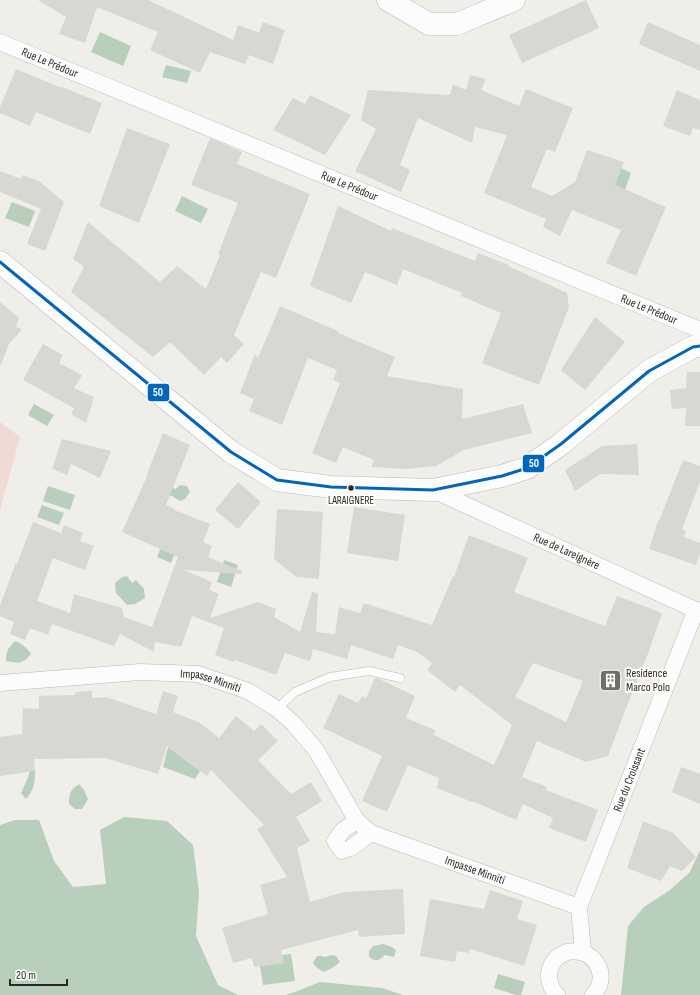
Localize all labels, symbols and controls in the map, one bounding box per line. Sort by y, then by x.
street label: Rue Le Prédour [19,45,81,82]
street label: Rue Le Prédour [319,168,381,205]
street label: Rue Le Prédour [618,291,680,328]
line badge: 50 [147,383,170,402]
text: 50 [153,386,163,399]
line badge: 50 [522,454,545,473]
text: 50 [529,457,539,470]
marker: LARAIGNERE [346,483,356,493]
place label: LARAIGNERE [328,494,374,507]
street label: Rue de Lareignère [531,530,602,573]
street label: Impasse Minniti [180,666,243,696]
place label: Residence Marco Polo [626,666,670,695]
building icon: Residence Marco Polo [597,667,623,693]
street label: Rue du Croissant [610,745,649,814]
street label: Impasse Minniti [443,853,507,888]
scale bar [10,961,67,987]
text: 20 m [16,968,36,983]

